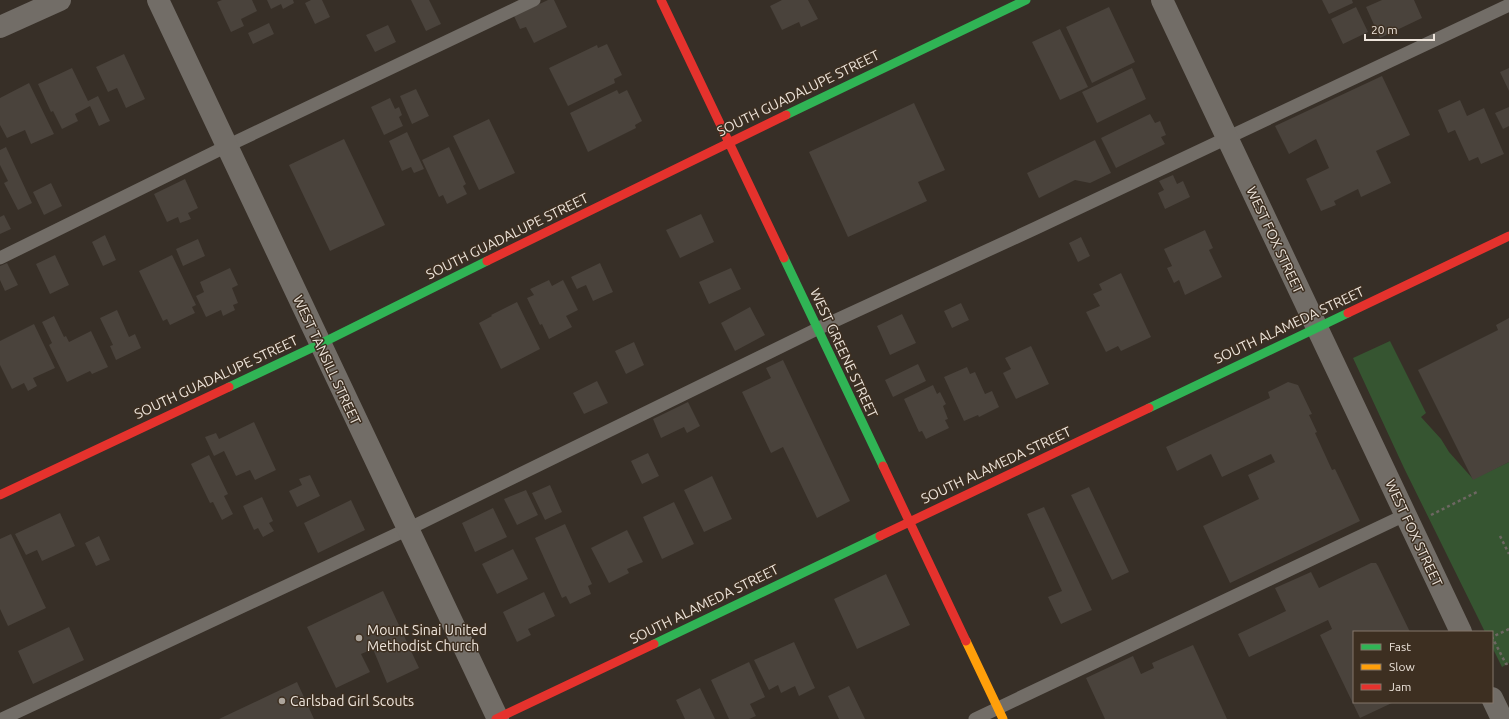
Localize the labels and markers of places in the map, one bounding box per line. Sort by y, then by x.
place label: Mount Sinai United Methodist Church [367,622,487,654]
marker: Mount Sinai United Methodist Church [354,633,364,643]
place label: Carlsbad Girl Scouts [290,693,414,709]
marker: Carlsbad Girl Scouts [277,696,287,706]

